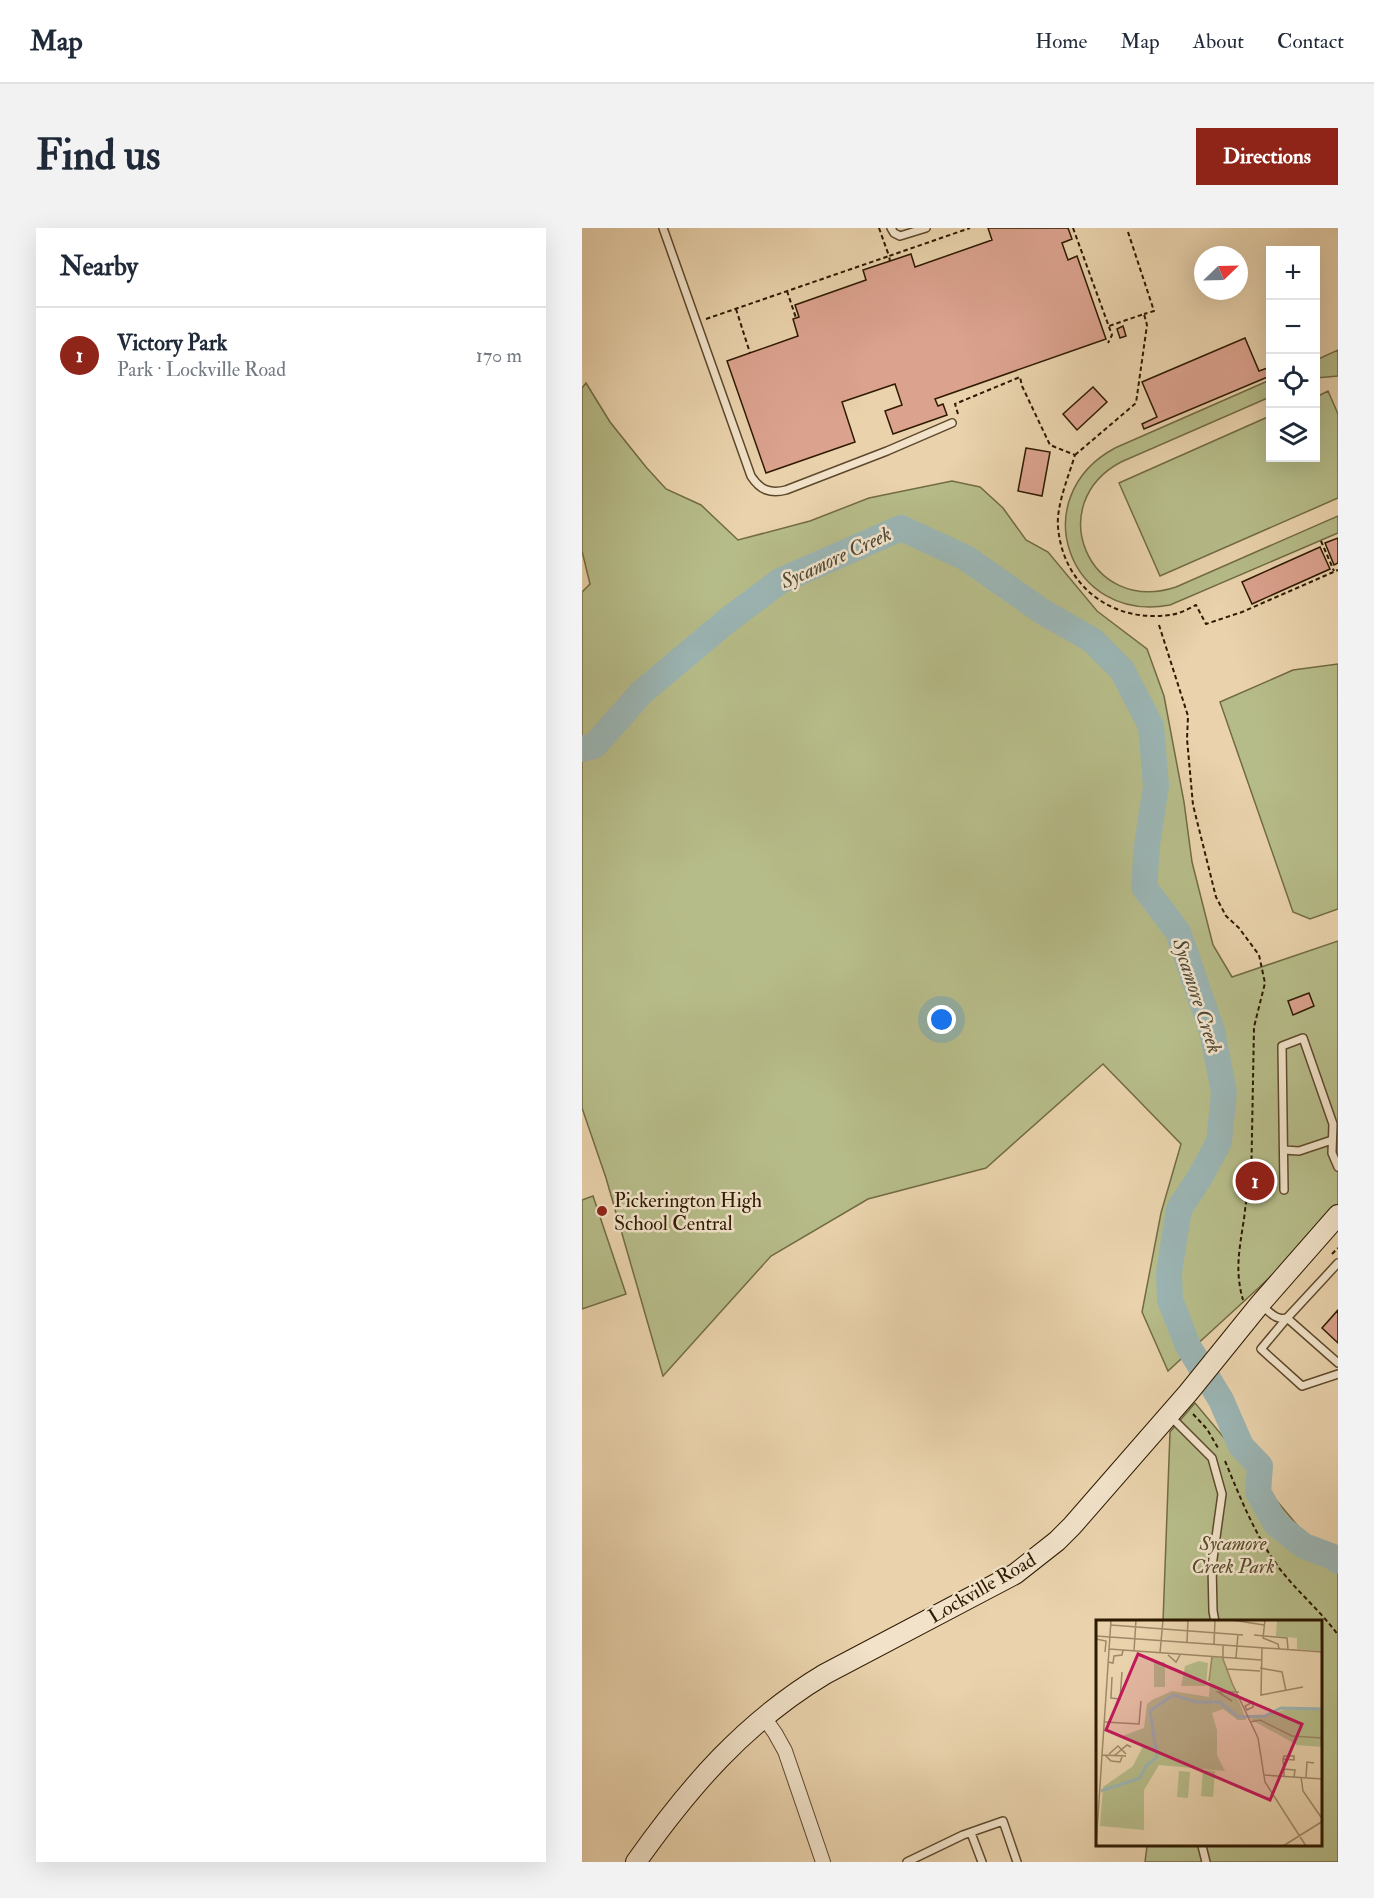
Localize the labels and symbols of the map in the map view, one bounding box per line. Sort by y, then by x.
north arrow [1194,246,1248,300]
water label: Sycamore Creek [775,521,896,596]
water label: Sycamore Creek [1165,934,1228,1057]
your location [927,1005,956,1034]
pin: 1 [1236,1158,1274,1204]
place label: Pickerington High School Central [614,1188,763,1236]
marker: Pickerington High School Central [595,1204,609,1218]
park label: Sycamore Creek Park [1191,1531,1275,1579]
street label: Lockville Road [924,1547,1040,1629]
inset map [1096,1620,1323,1847]

